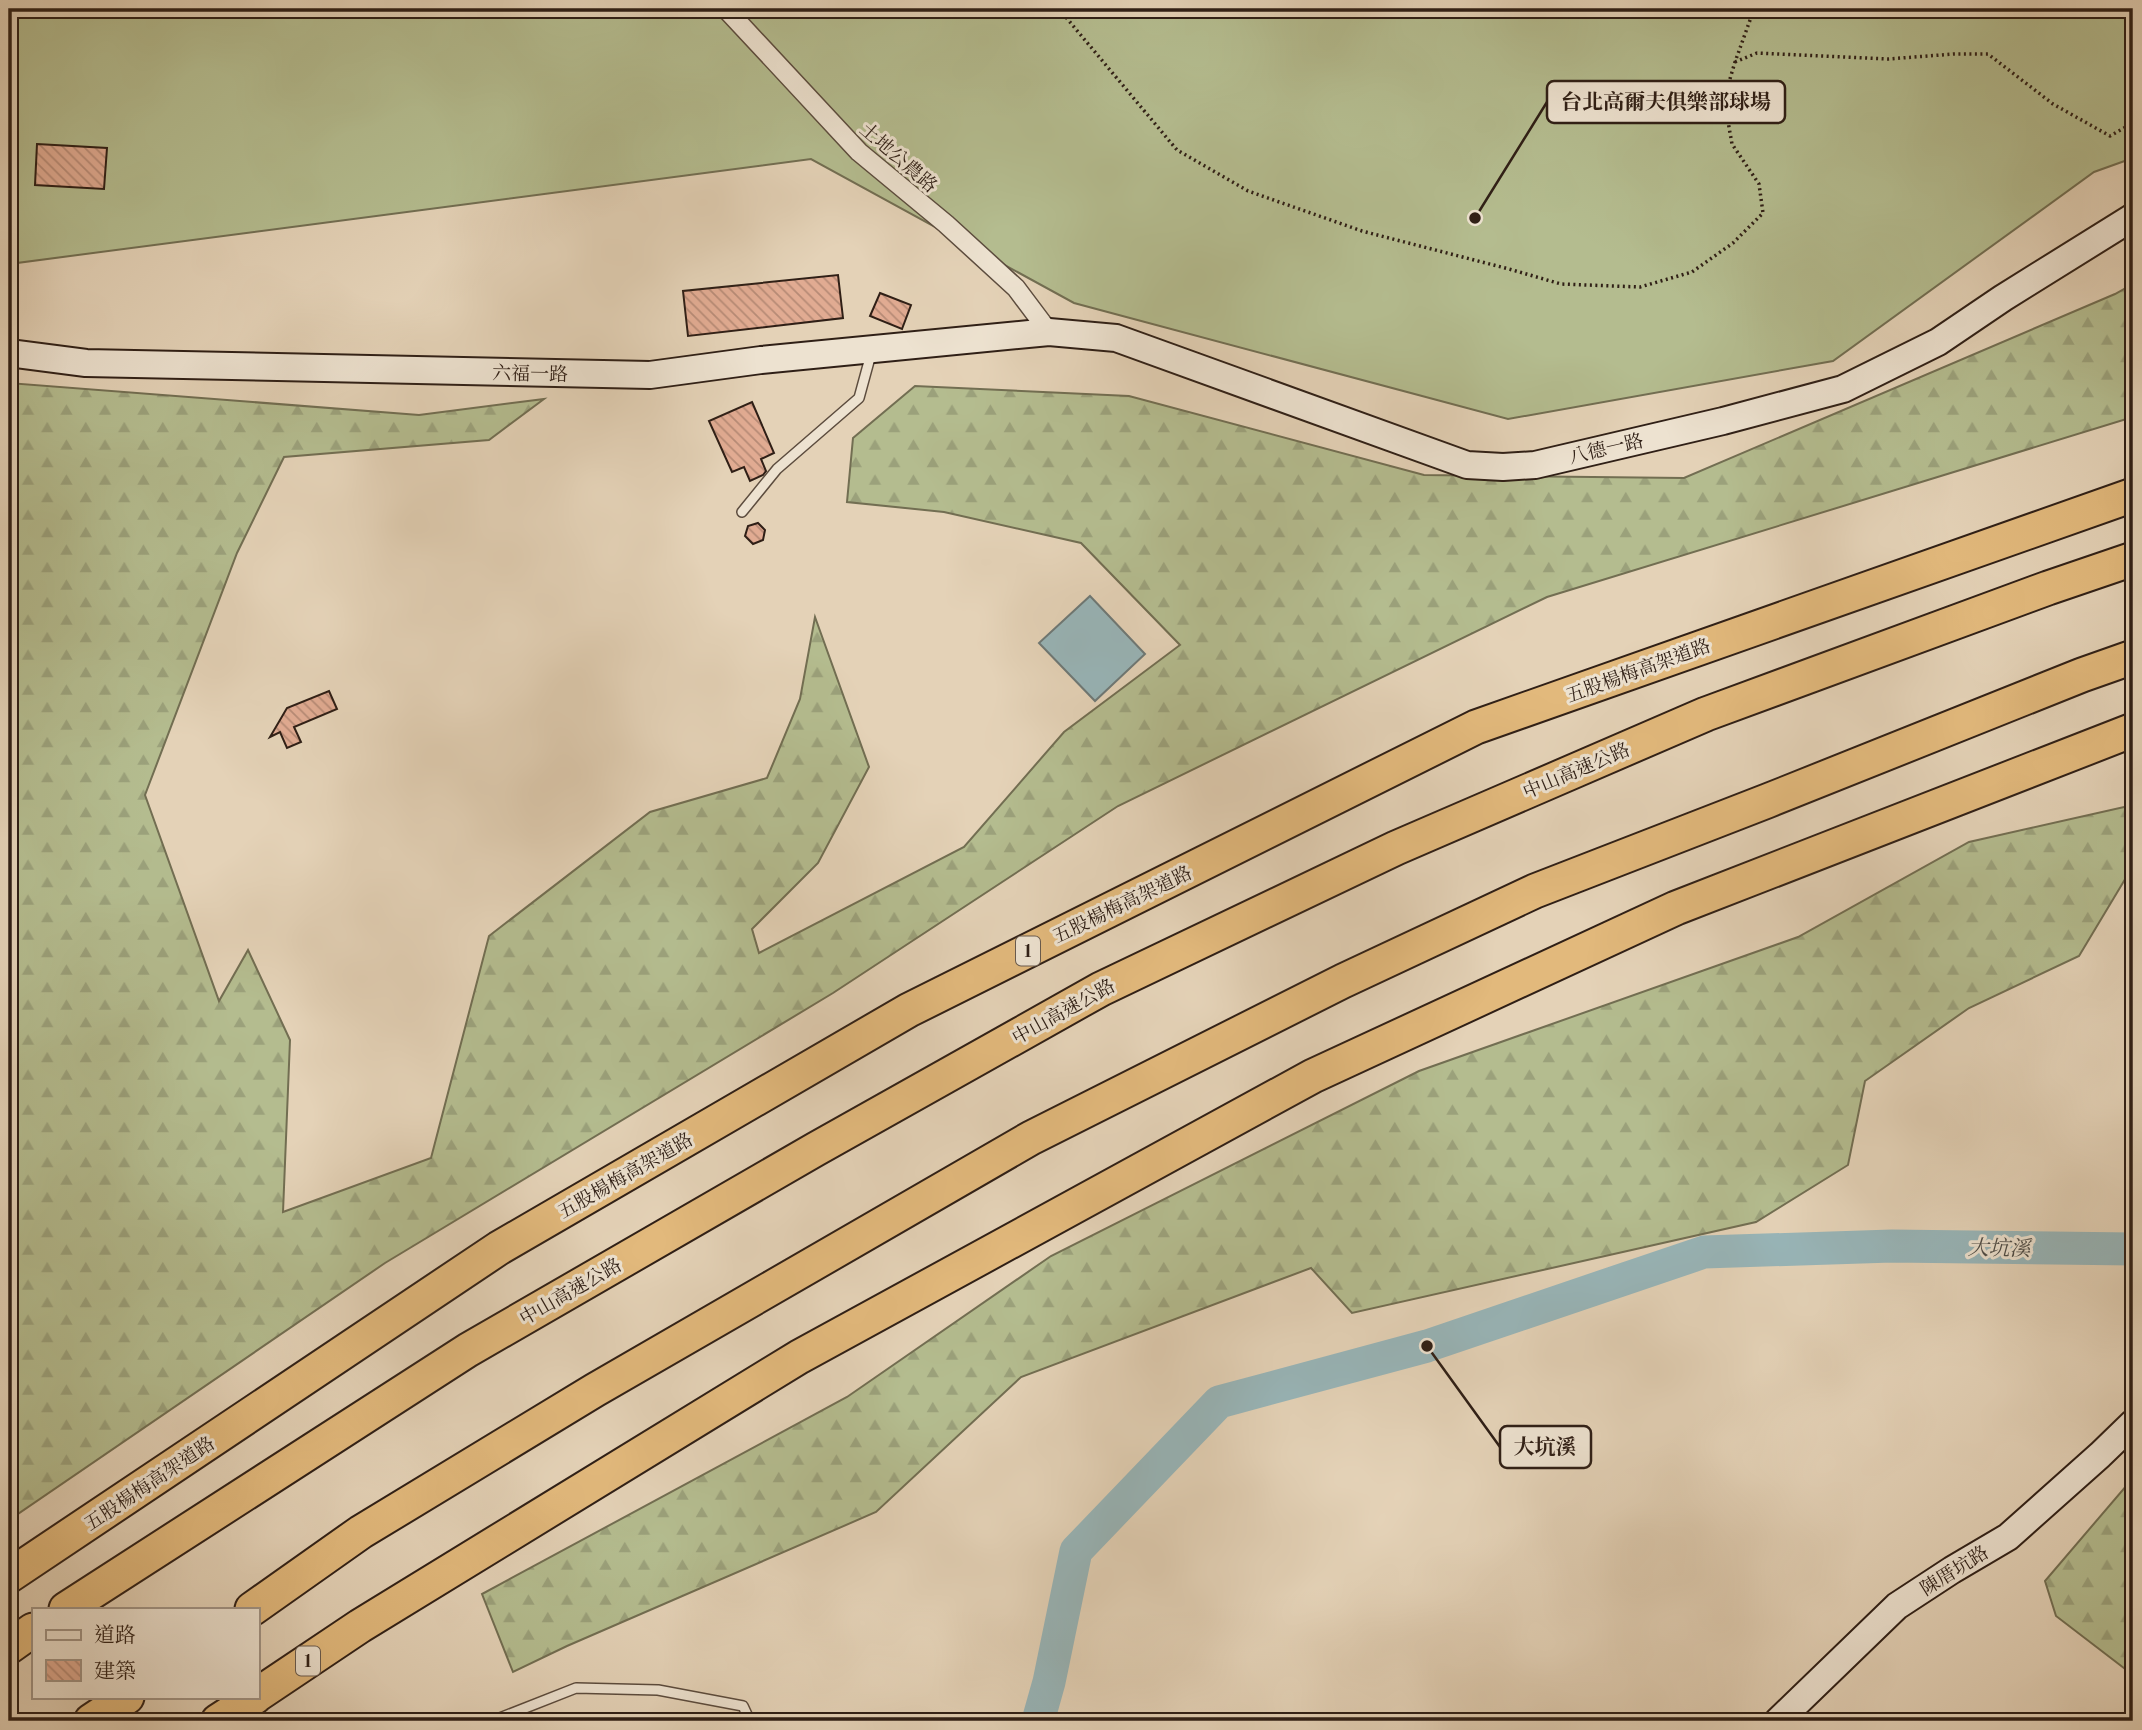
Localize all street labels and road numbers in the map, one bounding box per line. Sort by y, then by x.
street label: 土地公農路 [855,118,941,197]
street label: 六福一路 [492,363,568,386]
street label: 八德一路 [1567,431,1646,468]
street label: 五股楊梅高架道路 [1563,635,1714,707]
street label: 中山高速公路 [1520,739,1633,803]
street label: 五股楊梅高架道路 [1049,862,1196,948]
road number: 1 [1016,936,1040,966]
street label: 中山高速公路 [1008,975,1119,1049]
street label: 五股楊梅高架道路 [554,1128,697,1223]
street label: 中山高速公路 [516,1254,625,1330]
street label: 五股楊梅高架道路 [80,1432,219,1535]
street label: 陳厝坑路 [1917,1542,1993,1600]
road number: 1 [296,1646,320,1676]

